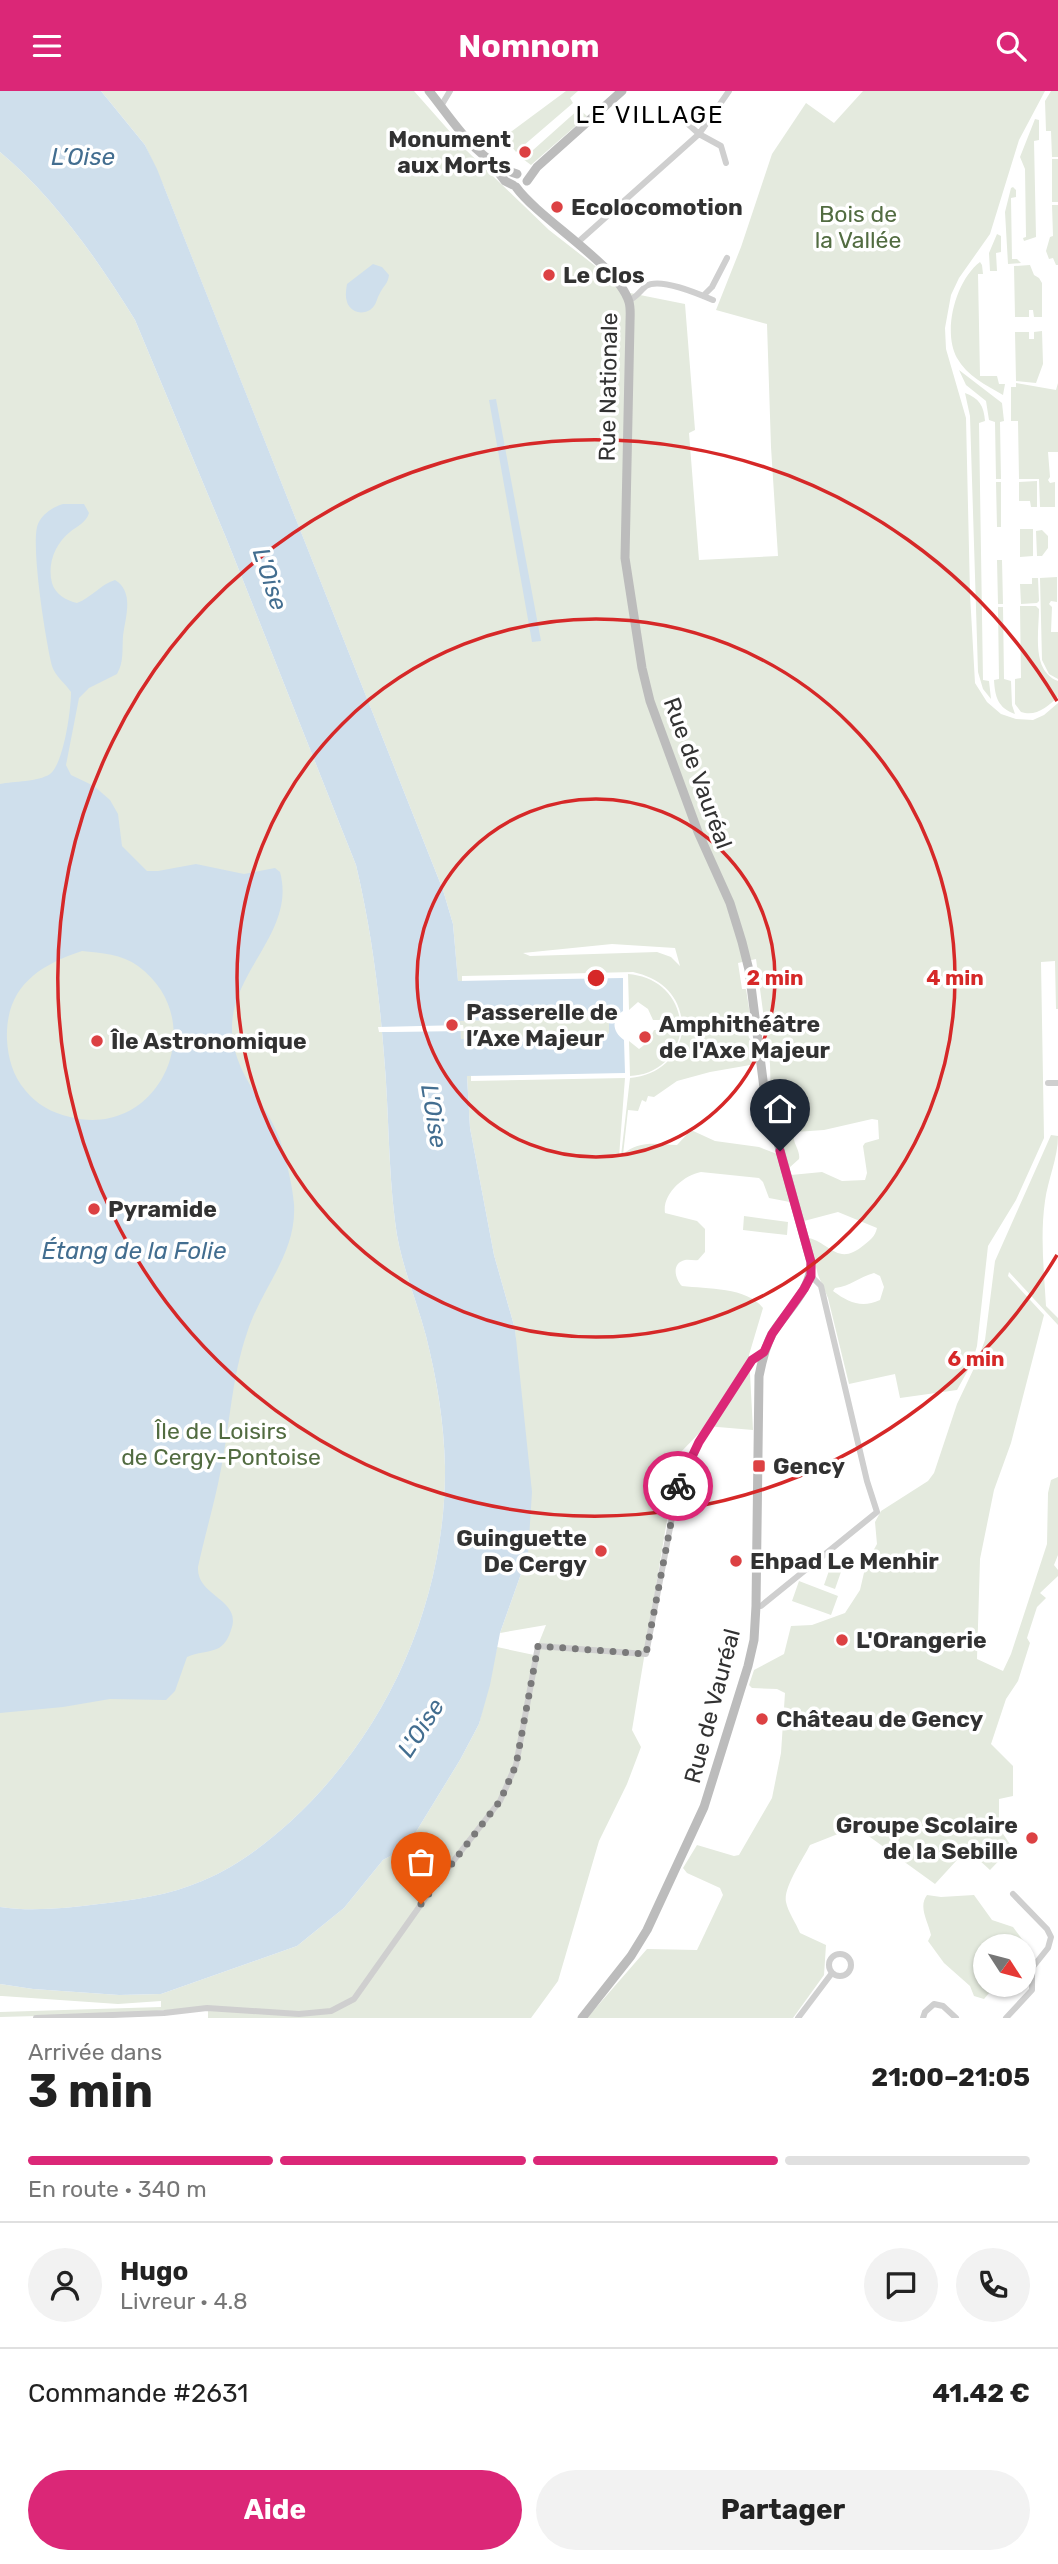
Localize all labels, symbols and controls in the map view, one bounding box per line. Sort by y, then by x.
icon: menu [28,27,66,65]
text: Nomnom [458,27,600,65]
icon: search [992,27,1030,65]
district label: LE VILLAGE [575,101,725,129]
place label: Monument aux Morts [388,125,511,179]
water label: L’Oise [51,143,115,171]
marker: Monument aux Morts [517,144,533,160]
place label: Ecolocomotion [571,193,743,221]
marker: Ecolocomotion [549,199,565,215]
park label: Bois de la Vallée [815,200,901,254]
place label: Le Clos [563,261,645,289]
marker: Le Clos [541,267,557,283]
street label: Rue Nationale [593,312,623,462]
water label: L'Oise [247,544,293,614]
street label: Rue de Vauréal [658,694,738,852]
text: 2 min [747,965,803,990]
text: 4 min [926,965,984,990]
centre of rings [584,966,608,990]
place label: Passerelle de l’Axe Majeur [466,998,618,1052]
place label: Amphithéâtre de l'Axe Majeur [659,1010,831,1064]
marker: Passerelle de l’Axe Majeur [444,1017,460,1033]
place label: Île Astronomique [110,1027,307,1055]
marker: Amphithéâtre de l'Axe Majeur [637,1029,653,1045]
marker: Île Astronomique [89,1033,105,1049]
pin [750,1079,810,1151]
water label: L'Oise [415,1082,453,1150]
icon: home [761,1090,799,1128]
place label: Pyramide [108,1195,217,1223]
marker: Pyramide [86,1201,102,1217]
water label: Étang de la Folie [42,1237,226,1265]
text: 6 min [948,1346,1004,1371]
park label: Île de Loisirs de Cergy-Pontoise [121,1417,321,1471]
courier [643,1451,713,1521]
place label: Gency [773,1452,845,1480]
marker: Gency [751,1458,767,1474]
icon: bike [659,1467,697,1505]
place label: Guinguette De Cergy [456,1524,587,1578]
marker: Guinguette De Cergy [593,1543,609,1559]
place label: Ehpad Le Menhir [750,1547,939,1575]
marker: Ehpad Le Menhir [728,1553,744,1569]
street label: Rue de Vauréal [678,1626,746,1786]
place label: L'Orangerie [856,1626,987,1654]
marker: L'Orangerie [834,1632,850,1648]
water label: L'Oise [392,1694,450,1762]
place label: Château de Gency [776,1705,983,1733]
marker: Château de Gency [754,1711,770,1727]
place label: Groupe Scolaire de la Sebille [836,1811,1018,1865]
marker: Groupe Scolaire de la Sebille [1024,1830,1040,1846]
pin [391,1832,451,1904]
icon: bag [402,1843,440,1881]
north arrow [973,1934,1036,1997]
map controls [973,1934,1036,1997]
text: Arrivée dans [28,2038,162,2066]
text: 21:00–21:05 [871,2062,1030,2093]
text: 3 min [28,2064,153,2119]
text: En route · 340 m [28,2175,207,2203]
button: person [28,2248,102,2322]
button: chat [864,2248,938,2322]
button: phone [956,2248,1030,2322]
text: Hugo [120,2256,188,2287]
text: Livreur · 4.8 [120,2287,248,2315]
text: Commande #2631 [28,2378,248,2409]
text: 41.42 € [932,2378,1030,2409]
button: Aide [28,2470,522,2550]
button: Partager [536,2470,1030,2550]

